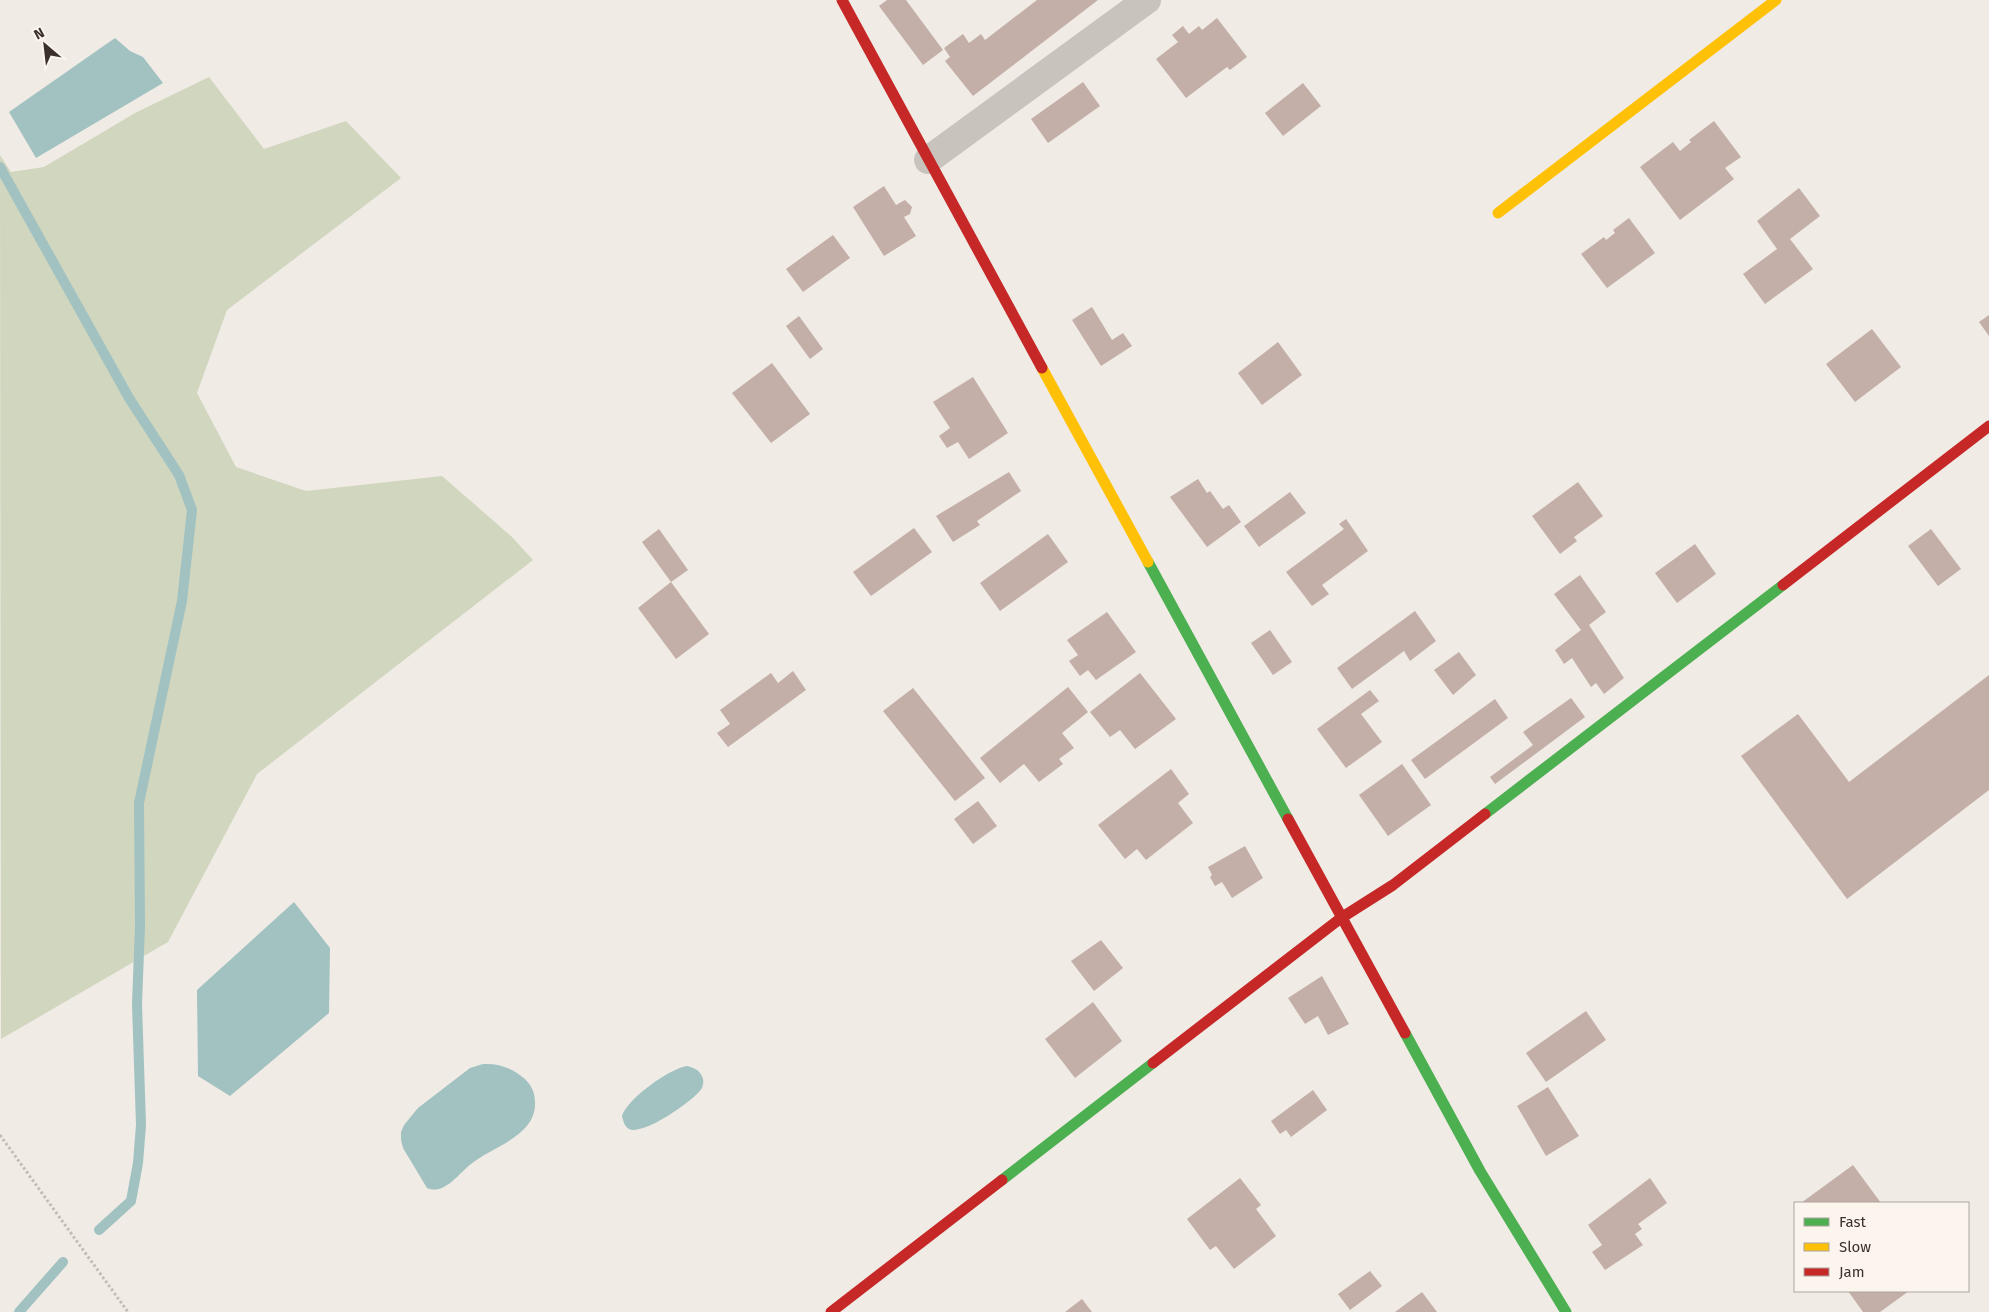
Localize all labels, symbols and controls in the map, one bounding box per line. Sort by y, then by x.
north arrow [20,20,70,70]
text: N [31,24,47,44]
legend [1794,1202,1969,1292]
text: Fast [1839,1213,1866,1231]
text: Slow [1839,1238,1871,1256]
text: Jam [1839,1263,1865,1281]

